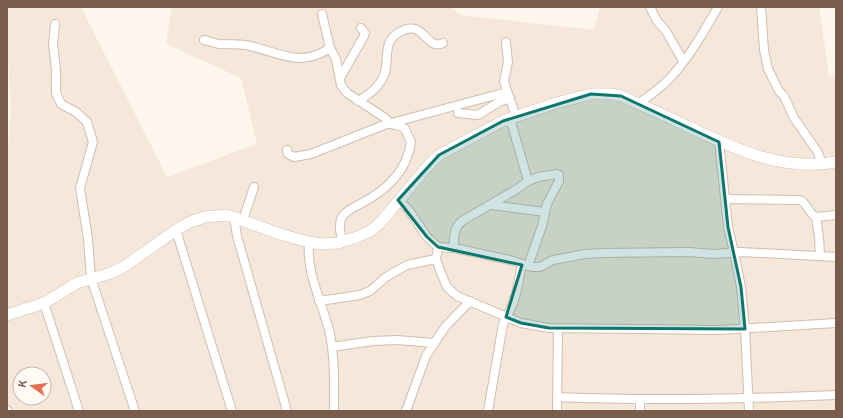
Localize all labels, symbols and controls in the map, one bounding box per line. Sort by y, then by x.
north arrow [12,366,52,406]
text: K [16,378,31,389]

